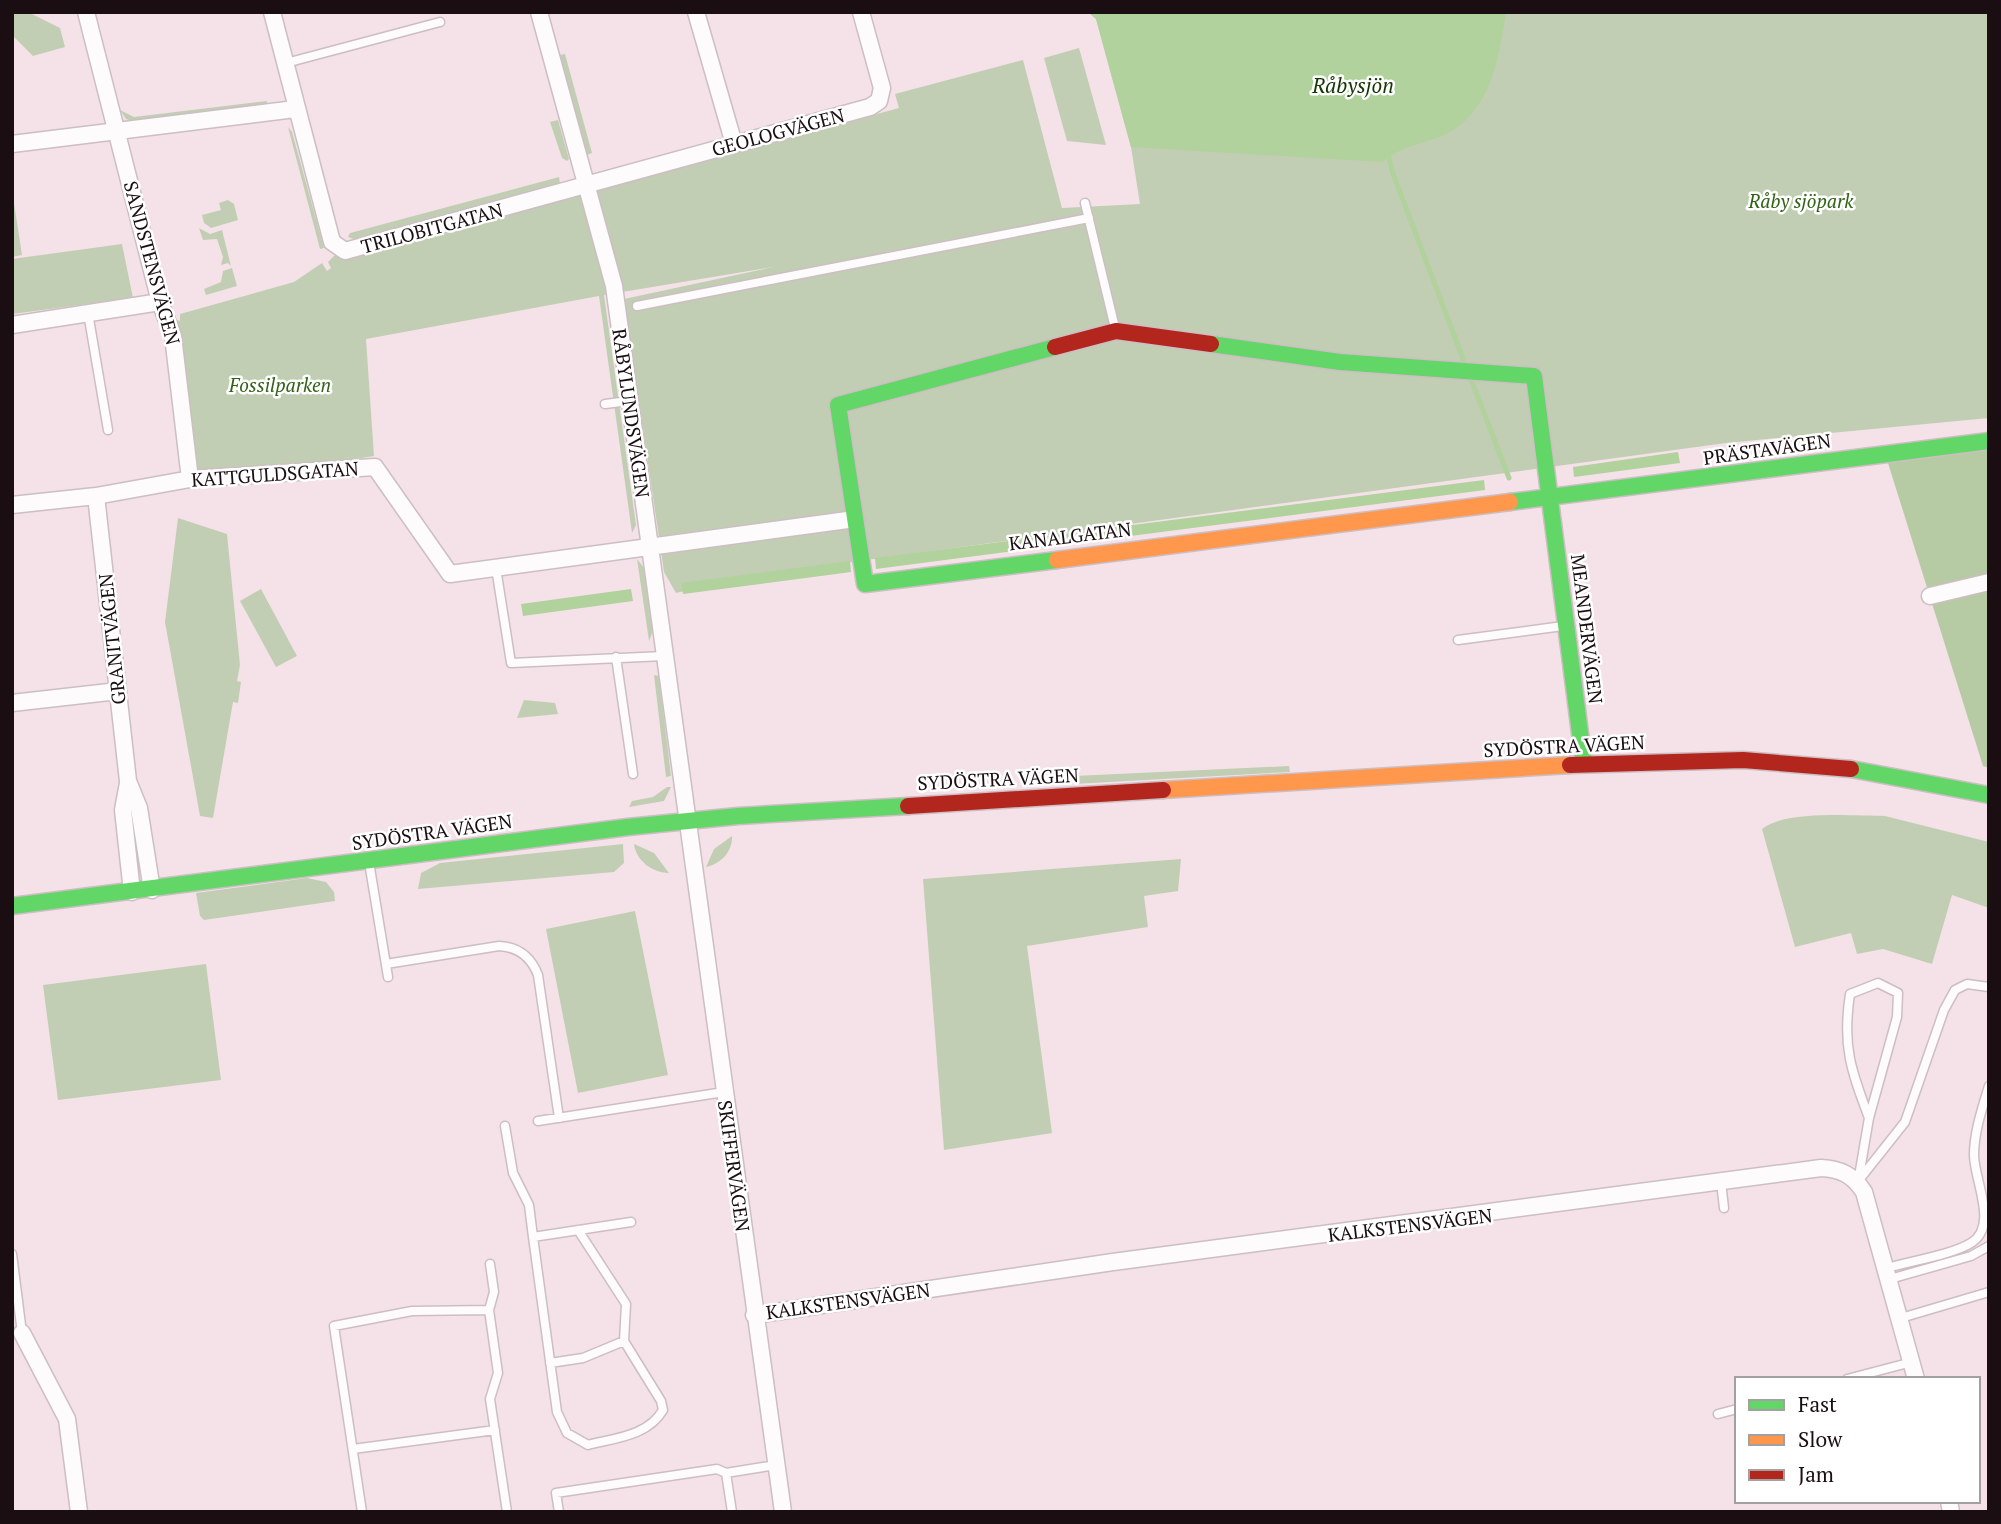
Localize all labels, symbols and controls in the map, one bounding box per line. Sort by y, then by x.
water label: Råbysjön [1311,71,1394,99]
street label: GEOLOGVÄGEN [709,102,847,161]
street label: SANDSTENSVÄGEN [119,178,186,348]
park label: Råby sjöpark [1748,188,1854,213]
street label: TRILOBITGATAN [358,197,506,258]
street label: RÅBYLUNDSVÄGEN [607,327,656,499]
park label: Fossilparken [228,372,331,397]
street label: PRÄSTAVÄGEN [1701,427,1833,470]
street label: KATTGULDSGATAN [190,455,360,492]
street label: KANALGATAN [1007,516,1133,555]
street label: MEANDERVÄGEN [1566,553,1609,705]
street label: GRANITVÄGEN [92,572,131,706]
street label: SYDÖSTRA VÄGEN [1483,729,1645,762]
street label: SYDÖSTRA VÄGEN [917,762,1079,795]
street label: SYDÖSTRA VÄGEN [350,808,514,855]
street label: SKIFFERVÄGEN [713,1099,756,1233]
street label: KALKSTENSVÄGEN [1326,1202,1494,1247]
street label: KALKSTENSVÄGEN [764,1277,932,1324]
legend [1735,1377,1980,1503]
text: Fast [1798,1390,1837,1418]
text: Slow [1798,1425,1843,1453]
text: Jam [1798,1460,1834,1488]

